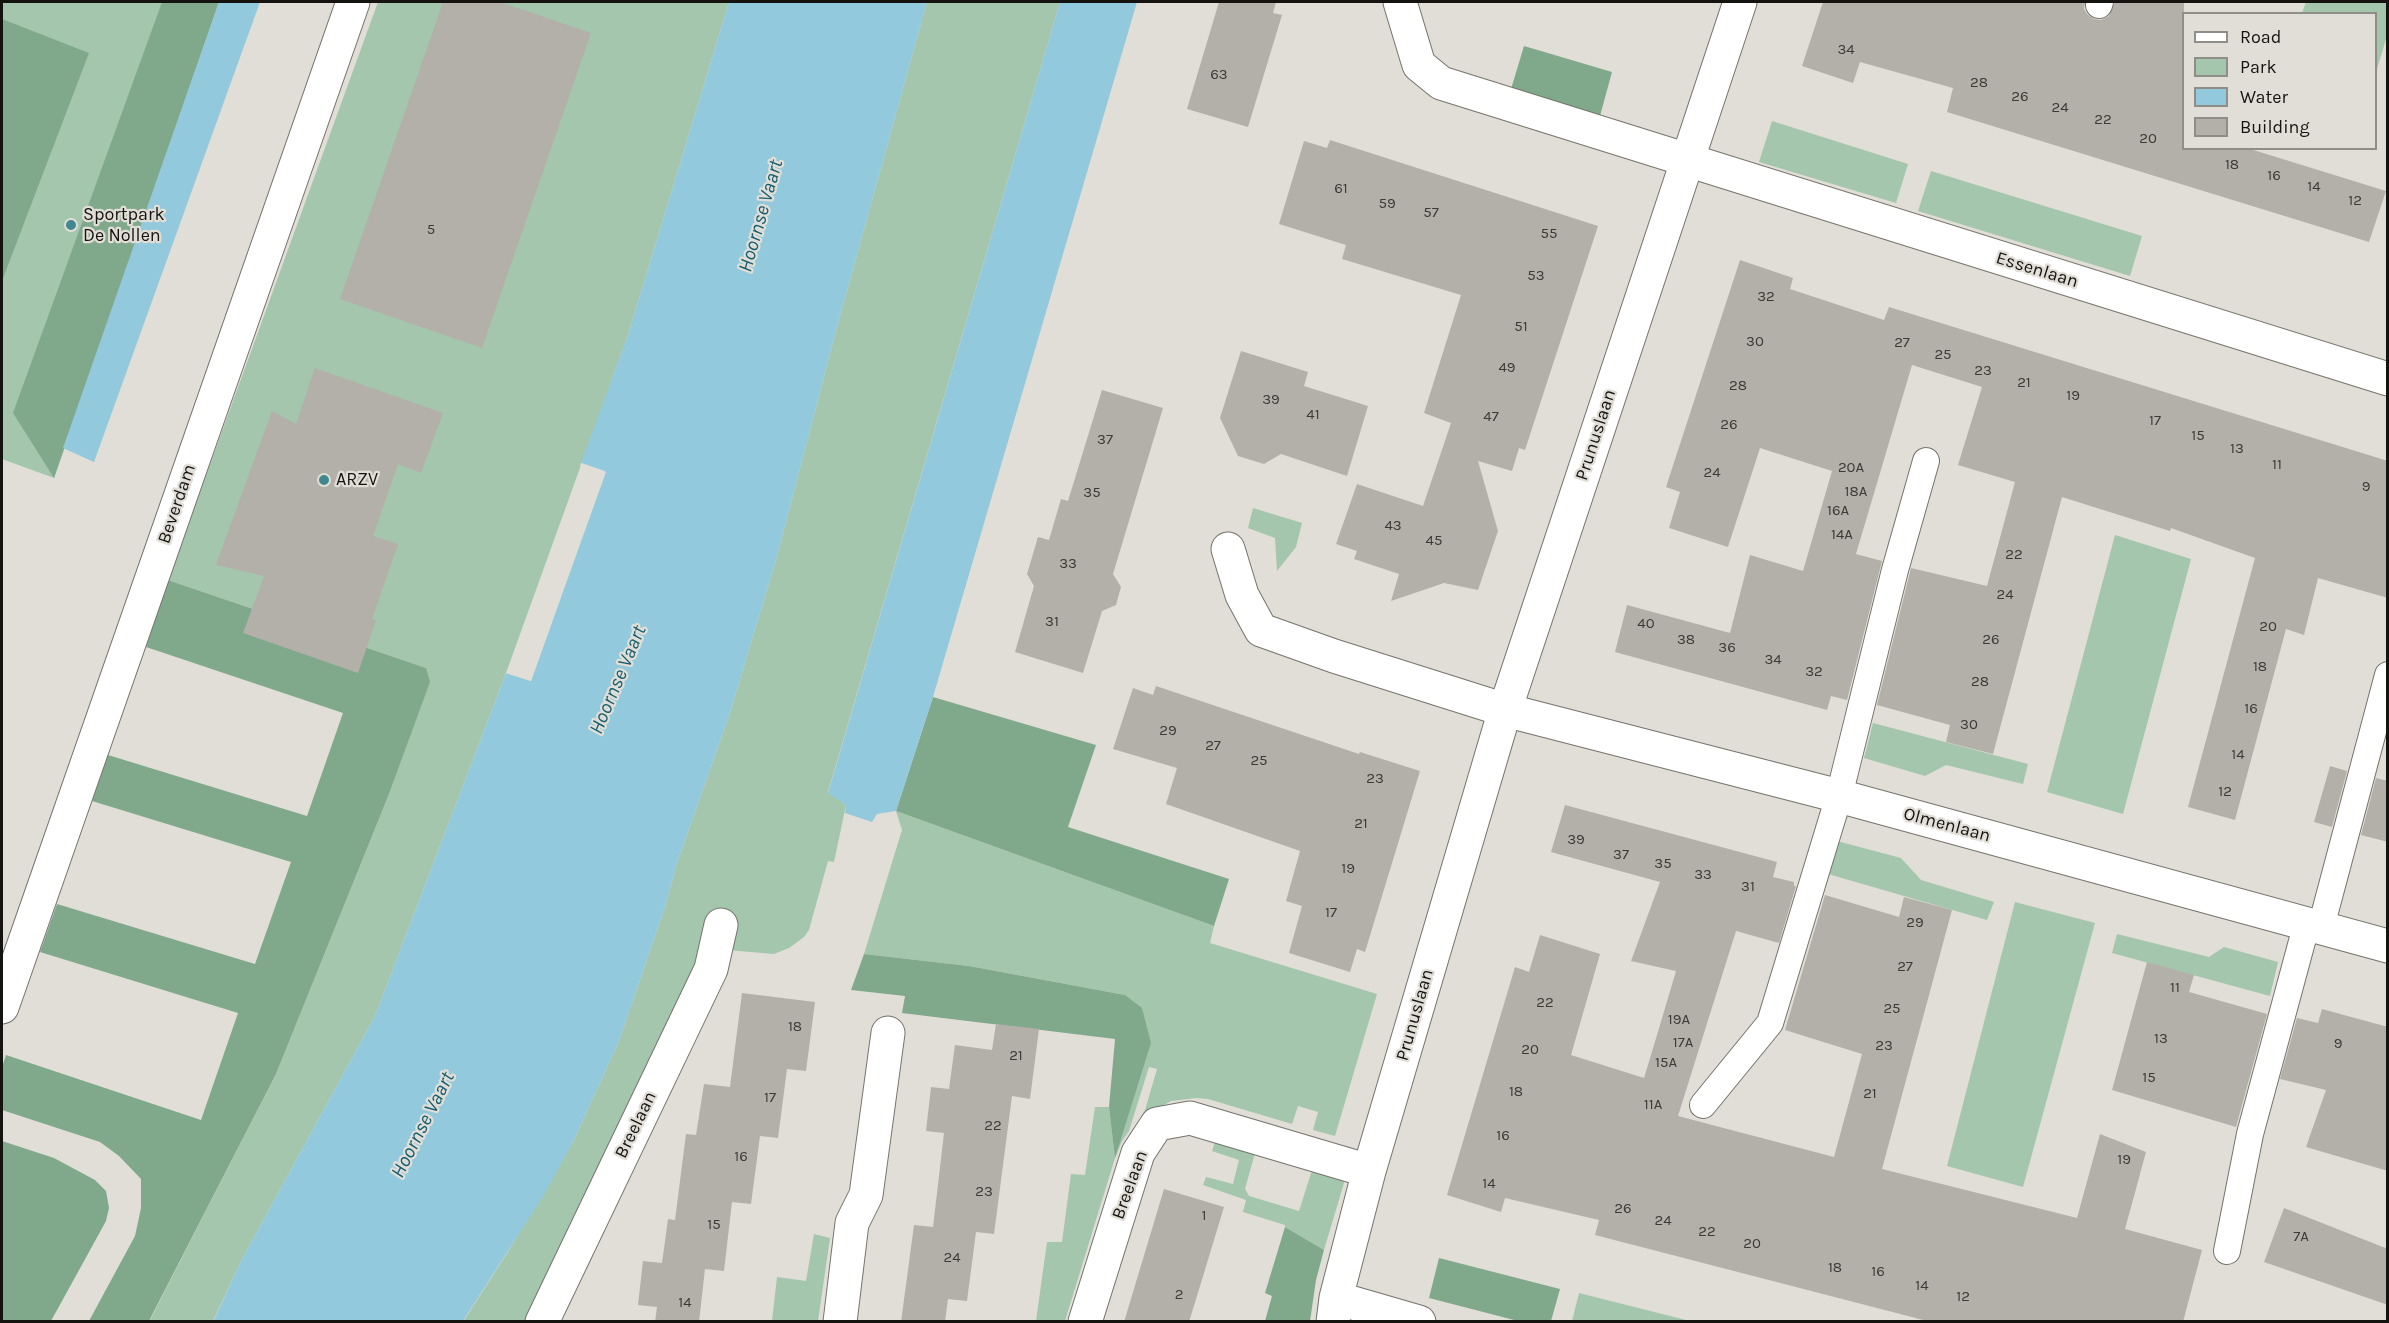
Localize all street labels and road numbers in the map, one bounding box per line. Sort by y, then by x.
street label: Essenlaan [1993,247,2081,293]
street label: Prunuslaan [1571,387,1621,483]
street label: Beverdam [153,461,201,547]
street label: Olmenlaan [1901,803,1993,847]
street label: Prunuslaan [1392,967,1438,1063]
street label: Breelaan [611,1088,661,1162]
street label: Breelaan [1108,1148,1152,1222]

